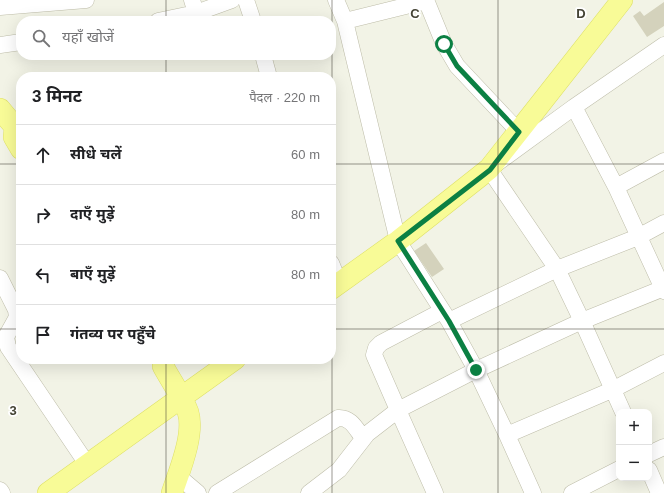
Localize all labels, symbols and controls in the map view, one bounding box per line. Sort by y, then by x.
text: C [410,6,420,21]
text: D [576,6,586,21]
search box [16,16,336,60]
icon: search [30,27,52,49]
text: यहाँ खोजें [62,28,114,45]
route start [435,35,453,53]
text: 3 मिनट [32,87,82,106]
text: पैदल · 220 m [249,90,320,105]
icon: ahead [32,144,54,166]
text: सीधे चलें [70,145,121,162]
text: 60 m [291,147,320,162]
icon: right [32,204,54,226]
text: दाएँ मुड़ें [70,205,114,222]
text: 80 m [291,207,320,222]
icon: left [32,264,54,286]
text: बाएँ मुड़ें [70,265,115,282]
text: 80 m [291,267,320,282]
icon: arrive [32,324,54,346]
text: गंतव्य पर पहुँचे [70,325,155,342]
route end [467,361,485,379]
text: 3 [9,403,17,418]
map controls [616,409,652,481]
button: + [616,409,652,445]
button: − [616,445,652,481]

